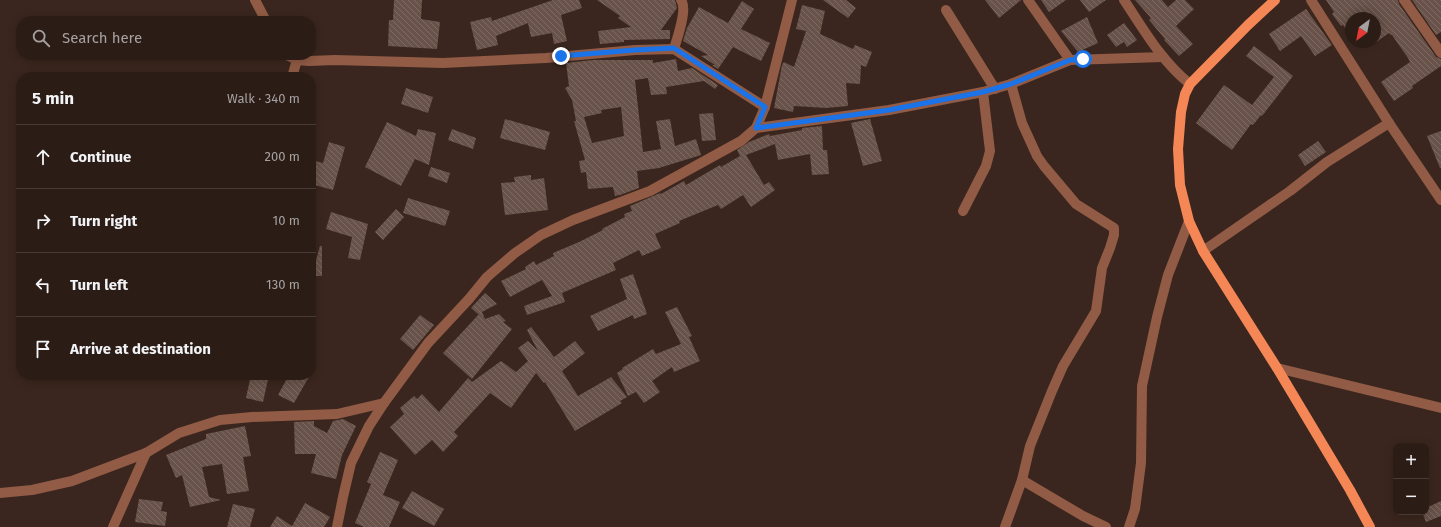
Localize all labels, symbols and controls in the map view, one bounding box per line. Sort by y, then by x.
north arrow [1345,12,1381,48]
search box [16,16,316,60]
icon: search [30,27,52,49]
text: Search here [62,29,142,47]
route end [552,47,570,65]
route start [1074,50,1092,68]
text: 5 min [32,88,74,109]
text: Walk · 340 m [227,91,300,106]
icon: ahead [32,146,54,168]
text: Continue [70,148,131,166]
text: 200 m [264,149,300,164]
icon: right [32,210,54,232]
text: Turn right [70,212,137,230]
text: 10 m [273,213,300,228]
icon: left [32,274,54,296]
text: Turn left [70,276,128,294]
text: 130 m [266,277,300,292]
icon: arrive [32,338,54,360]
text: Arrive at destination [70,340,211,358]
map controls [1393,443,1429,515]
button: + [1393,443,1429,479]
button: − [1393,479,1429,515]

